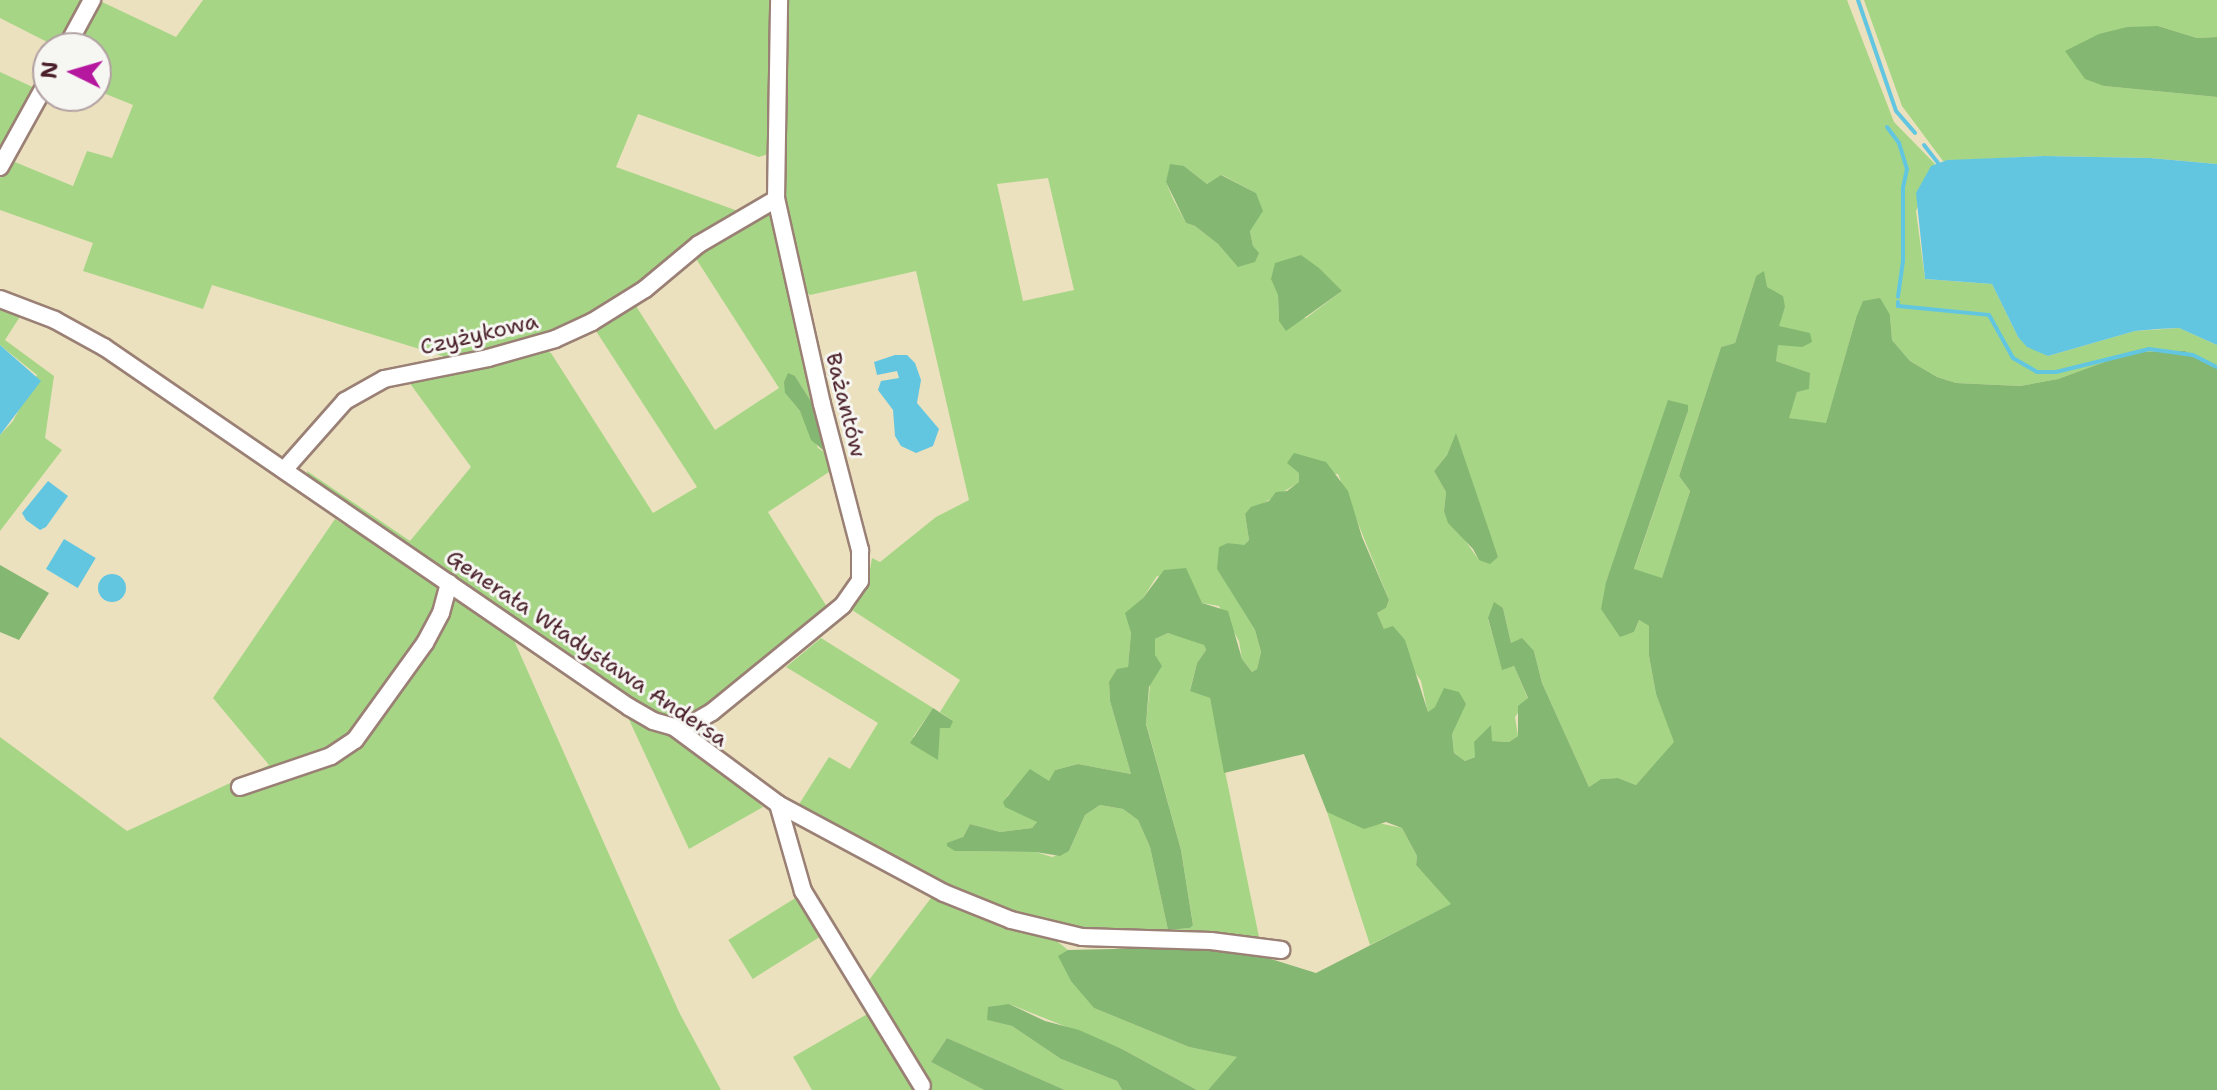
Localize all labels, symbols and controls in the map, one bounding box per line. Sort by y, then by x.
north arrow [32,32,112,112]
text: N [34,60,65,80]
street label: Czyżykowa [417,308,541,360]
street label: Bażantów [820,350,872,460]
street label: Generała Władysława Andersa [441,544,733,752]

